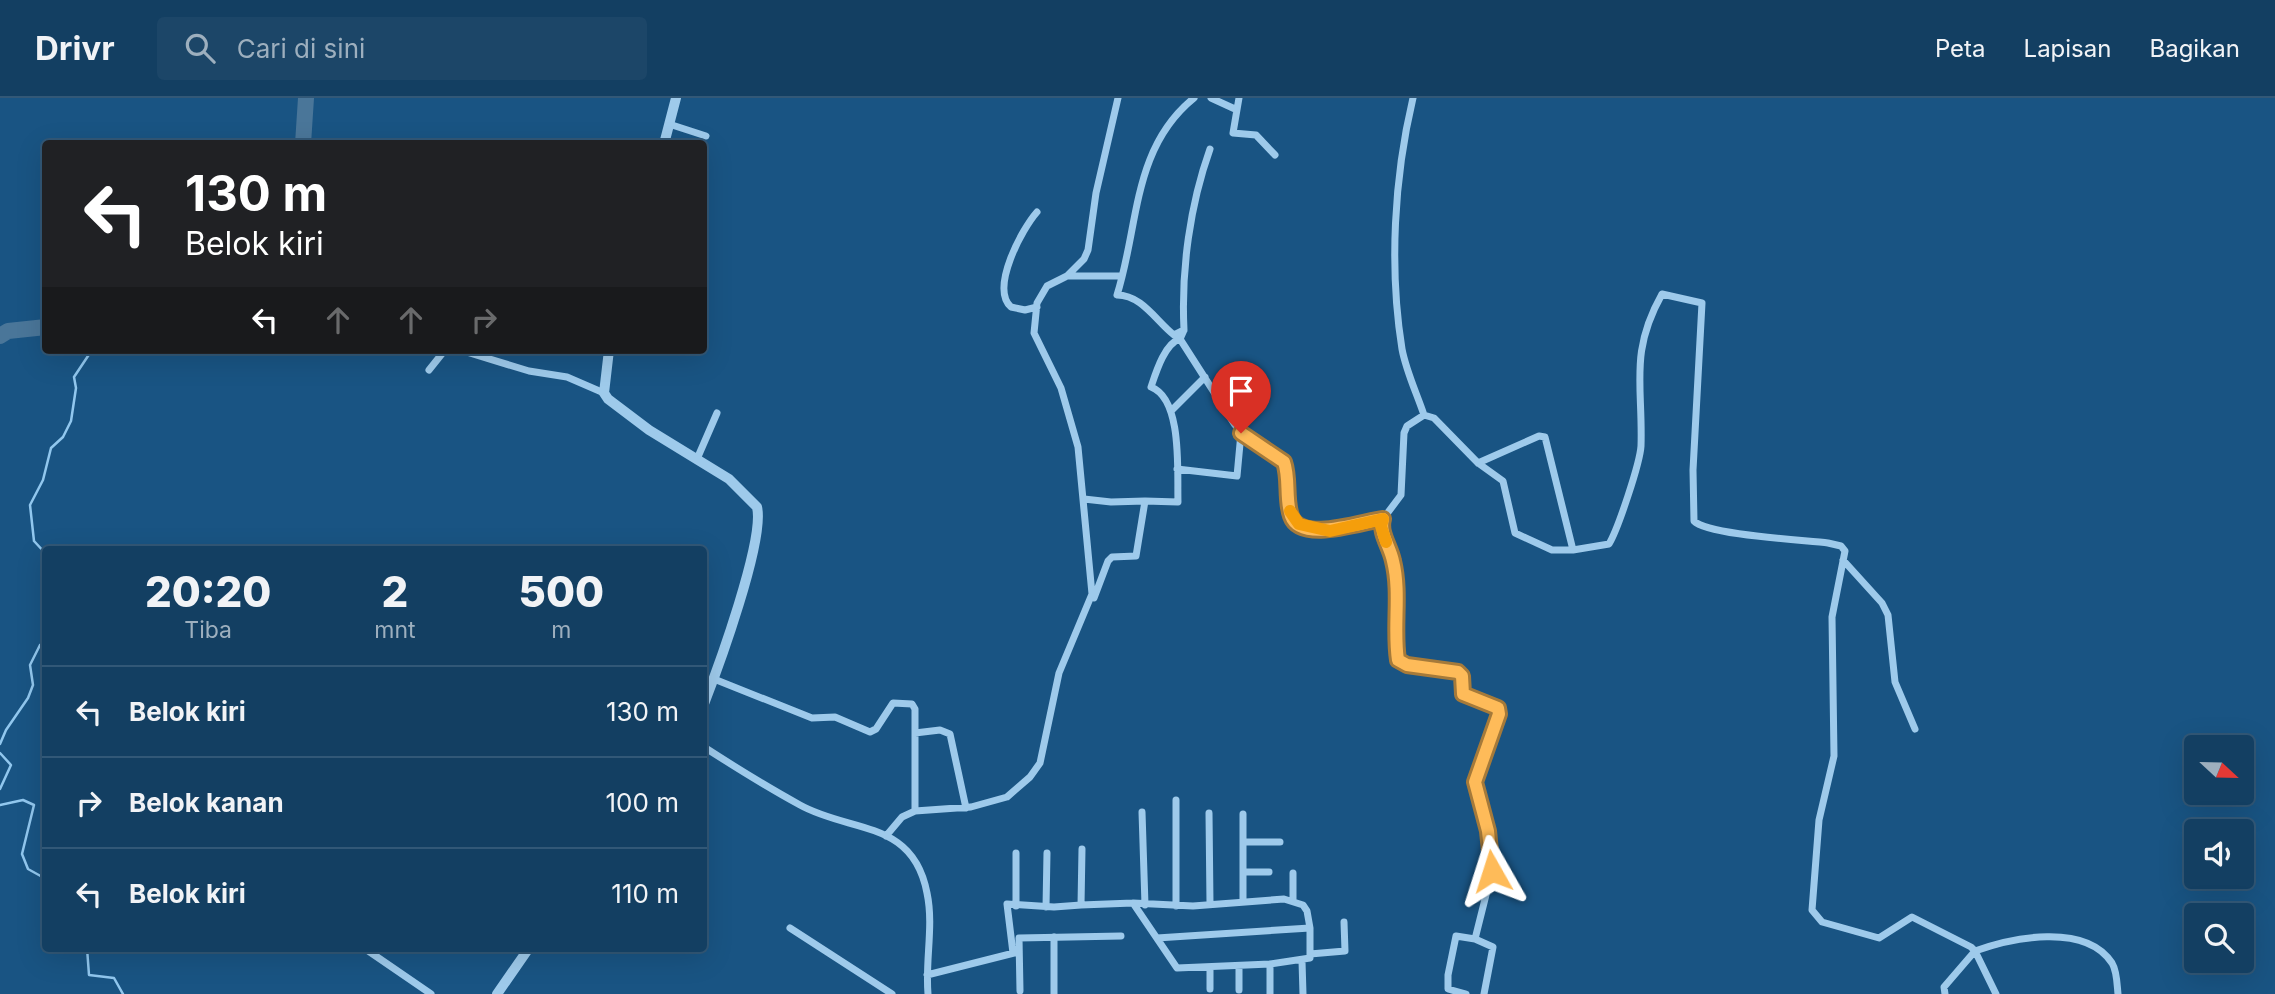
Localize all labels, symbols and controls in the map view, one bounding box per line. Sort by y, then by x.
search box [157,17,647,80]
text: Drivr [35,28,115,68]
icon: search [181,29,219,67]
text: Cari di sini [237,33,365,64]
text: Peta [1935,34,1986,63]
text: Lapisan [2024,34,2111,63]
text: Bagikan [2149,34,2240,63]
text: 130 m [185,164,327,223]
icon: left [70,168,161,259]
text: Belok kiri [185,224,324,263]
icon: left [246,301,284,339]
icon: ahead [319,301,357,339]
icon: ahead [392,301,430,339]
icon: right [465,301,503,339]
pin [1211,361,1271,433]
icon: arrive [1222,372,1260,410]
text: 20:20 [145,566,271,617]
text: 2 [382,566,408,617]
text: 500 [519,566,604,617]
text: Tiba [184,616,232,644]
text: mnt [374,616,416,644]
text: m [551,616,571,644]
icon: left [70,693,108,731]
text: Belok kiri [129,696,246,727]
text: 130 m [606,696,679,727]
north arrow [2184,735,2254,805]
map controls [2184,735,2254,973]
icon: right [70,784,108,822]
text: Belok kanan [129,787,284,818]
text: 100 m [606,787,679,818]
button: sound [2184,819,2254,889]
position arrow [1455,834,1529,908]
icon: left [70,875,108,913]
text: Belok kiri [129,878,246,909]
text: 110 m [611,878,679,909]
button: search [2184,903,2254,973]

